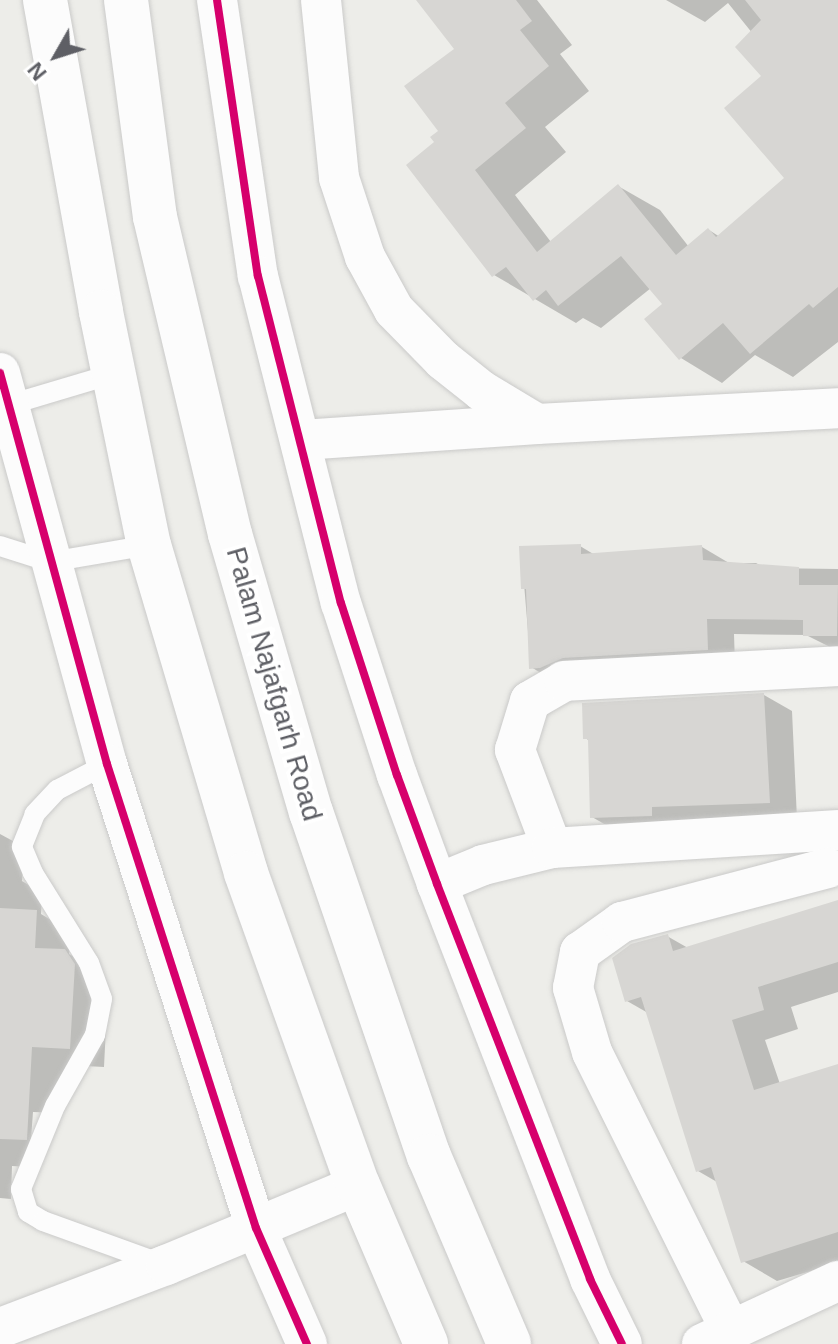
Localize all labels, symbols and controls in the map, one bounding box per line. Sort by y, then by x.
north arrow [16,16,96,96]
text: N [22,57,52,85]
street label: Palam Najafgarh Road [219,543,329,825]

